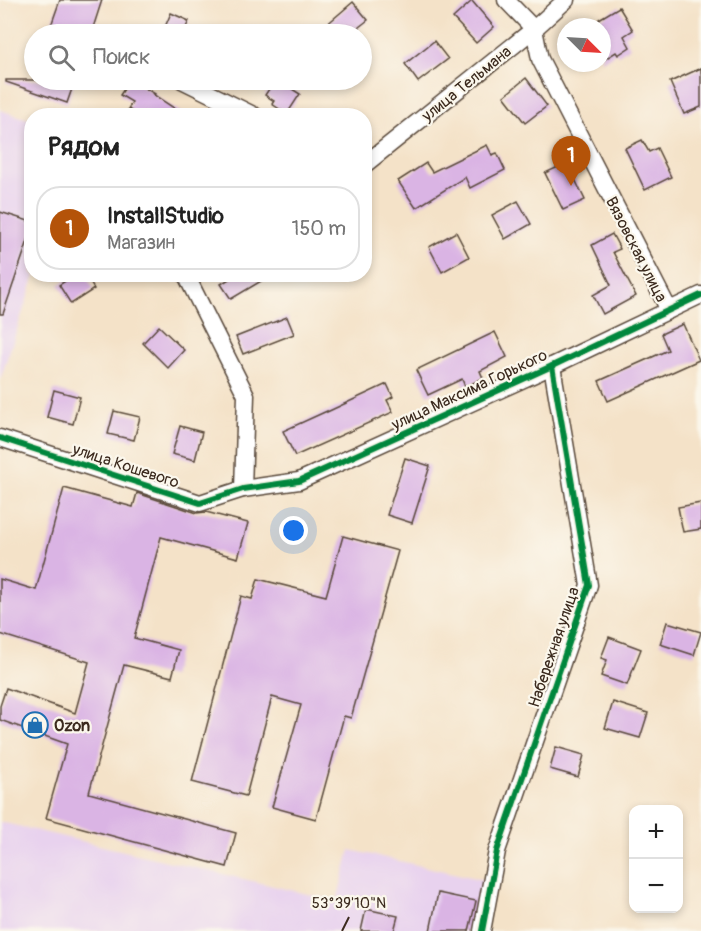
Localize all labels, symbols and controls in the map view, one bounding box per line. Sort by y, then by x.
north arrow [557,18,611,72]
search box [24,24,372,90]
icon: search [45,41,78,74]
street label: улица Тельмана [417,42,515,127]
text: Поиск [93,43,150,71]
text: Рядом [48,131,120,163]
pin: 1 [552,136,590,186]
street label: Вязовская улица [601,193,671,305]
text: InstallStudio [107,202,224,230]
text: 1 [66,216,73,241]
text: 150 m [292,216,346,241]
text: Магазин [107,230,175,255]
street label: улица Максима Горького [388,345,551,435]
street label: улица Кошевого [69,439,182,493]
your location [279,516,308,545]
street label: Набережная улица [524,584,584,710]
shop icon: Ozon [20,710,50,740]
place label: Ozon [54,716,90,736]
map controls [629,805,683,913]
button: + [629,805,683,859]
button: − [629,859,683,913]
text: 53°39'10"N [312,894,386,913]

